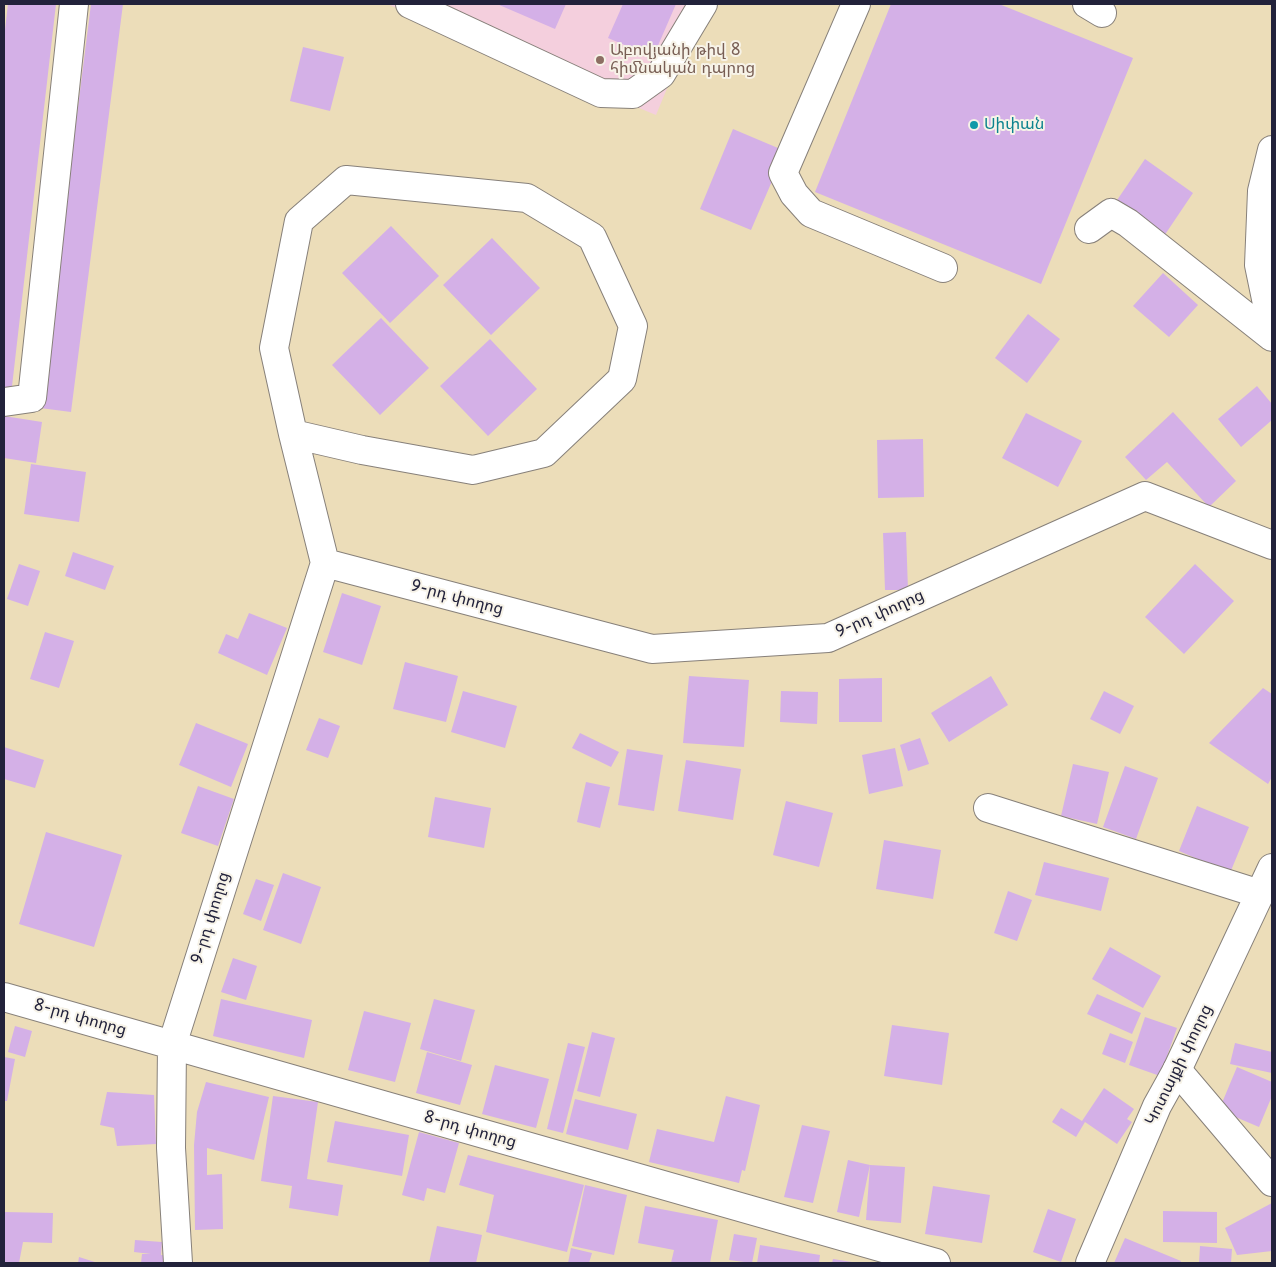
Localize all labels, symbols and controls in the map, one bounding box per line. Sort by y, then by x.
place label: Աբովյանի թիվ 8 հիմնական դպրոց [610,41,755,79]
marker: Աբովյանի թիվ 8 հիմնական դպրոց [594,54,606,66]
place label: Սիփան [984,115,1044,135]
marker: Սիփան [968,119,980,131]
street label: 9-րդ փողոց [409,576,505,620]
street label: 9-րդ փողոց [833,586,927,642]
street label: 9-րդ փողոց [188,870,234,966]
street label: 8-րդ փողոց [31,996,129,1040]
street label: Կոտայքի փողոց [1141,1002,1217,1128]
street label: 8-րդ փողոց [421,1108,519,1152]

